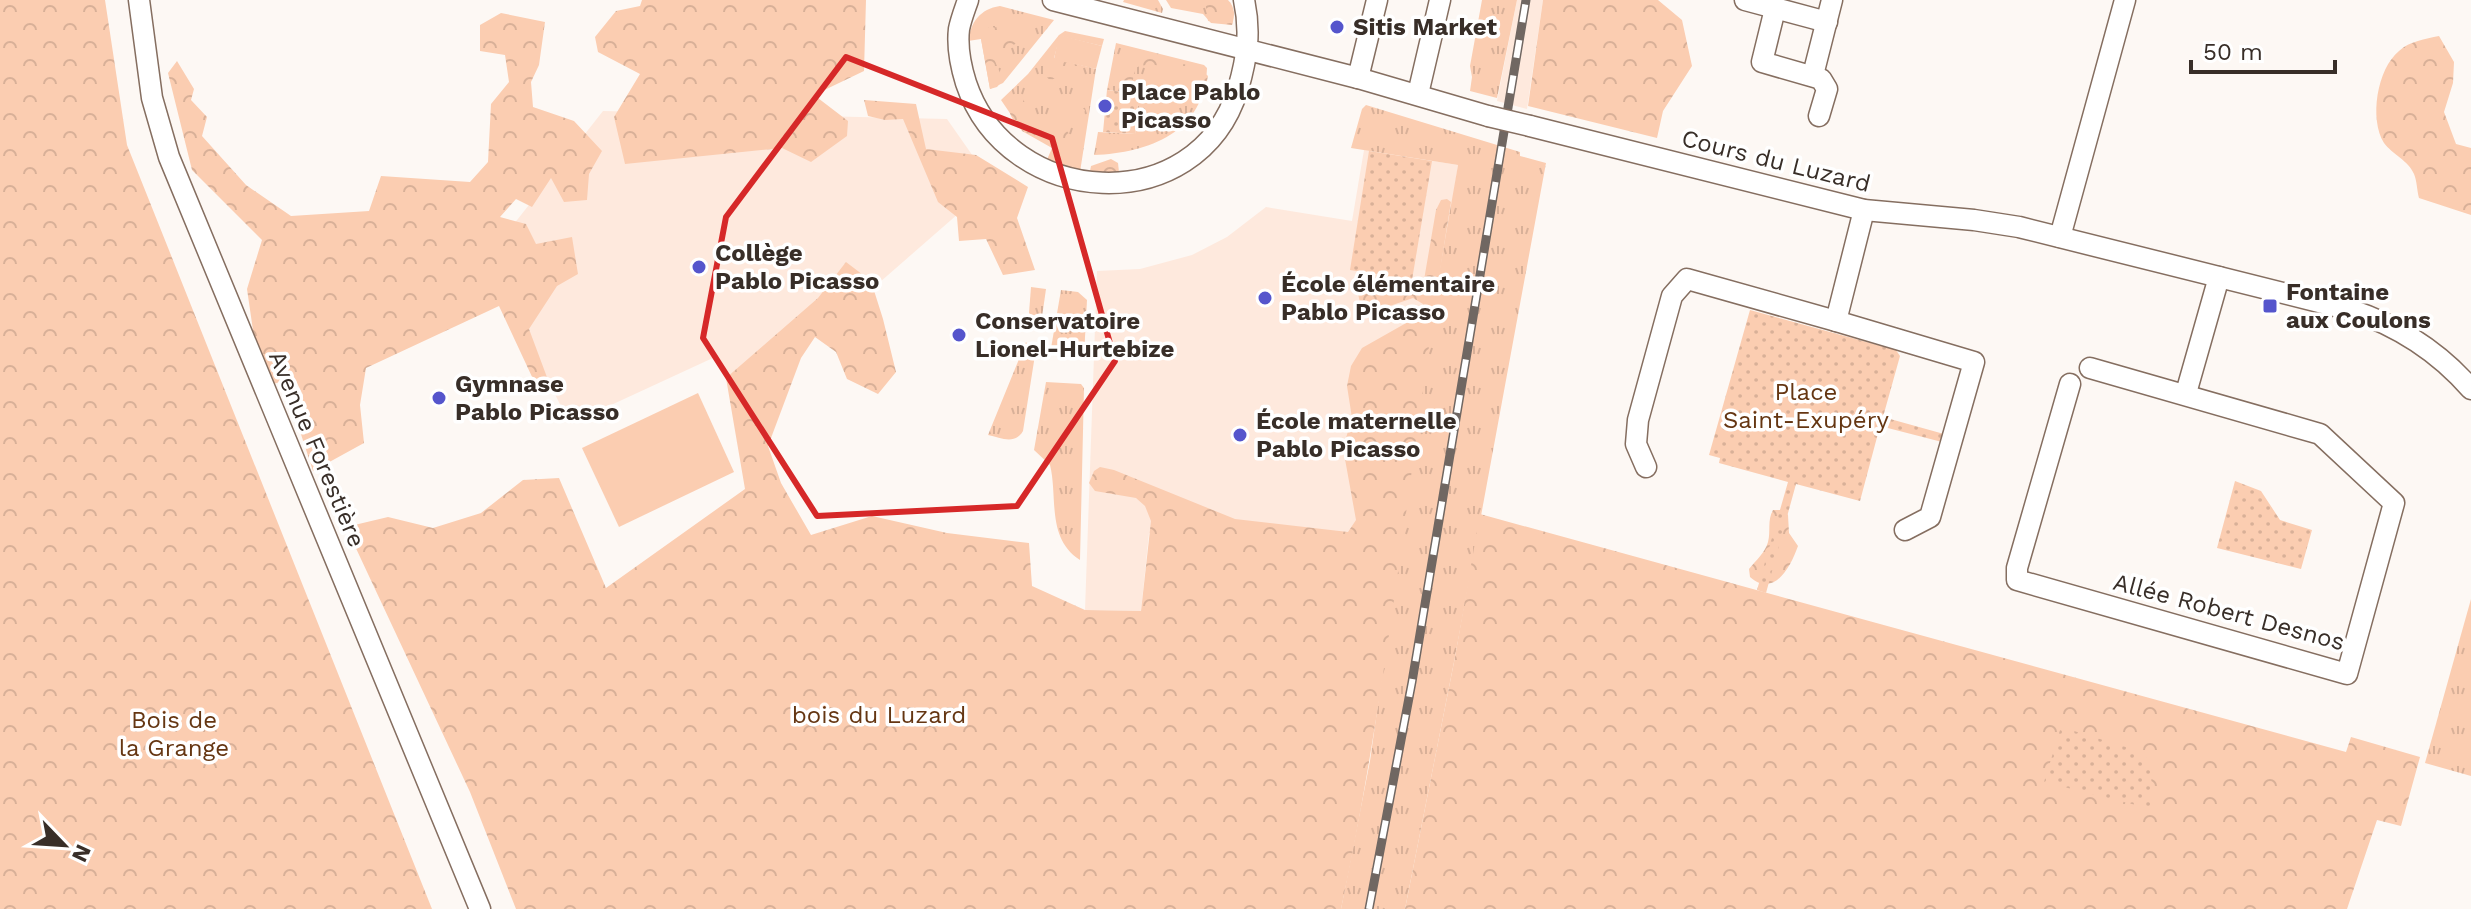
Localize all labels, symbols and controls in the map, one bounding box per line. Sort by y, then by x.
place label: Sitis Market [1353,13,1498,41]
marker: Sitis Market [1328,18,1346,36]
scale bar [2191,24,2335,74]
text: 50 m [2203,38,2263,66]
place label: Place Pablo Picasso [1121,78,1260,134]
marker: Place Pablo Picasso [1096,97,1114,115]
street label: Cours du Luzard [1679,124,1873,198]
place label: Collège Pablo Picasso [715,239,879,295]
marker: Collège Pablo Picasso [690,258,708,276]
place label: École élémentaire Pablo Picasso [1281,270,1495,326]
place label: Fontaine aux Coulons [2286,278,2431,334]
marker: École élémentaire Pablo Picasso [1256,289,1274,307]
marker: Fontaine aux Coulons [2261,297,2279,315]
place label: Conservatoire Lionel-Hurtebize [975,307,1174,363]
marker: Conservatoire Lionel-Hurtebize [950,326,968,344]
street label: Avenue Forestière [263,347,371,551]
place label: Gymnase Pablo Picasso [455,370,619,426]
park label: Place Saint-Exupéry [1723,378,1890,434]
marker: Gymnase Pablo Picasso [430,389,448,407]
place label: École maternelle Pablo Picasso [1256,407,1457,463]
marker: École maternelle Pablo Picasso [1231,426,1249,444]
street label: Allée Robert Desnos [2110,568,2348,656]
park label: bois du Luzard [792,701,966,729]
park label: Bois de la Grange [119,706,229,762]
north arrow [24,805,104,885]
text: N [67,841,96,866]

